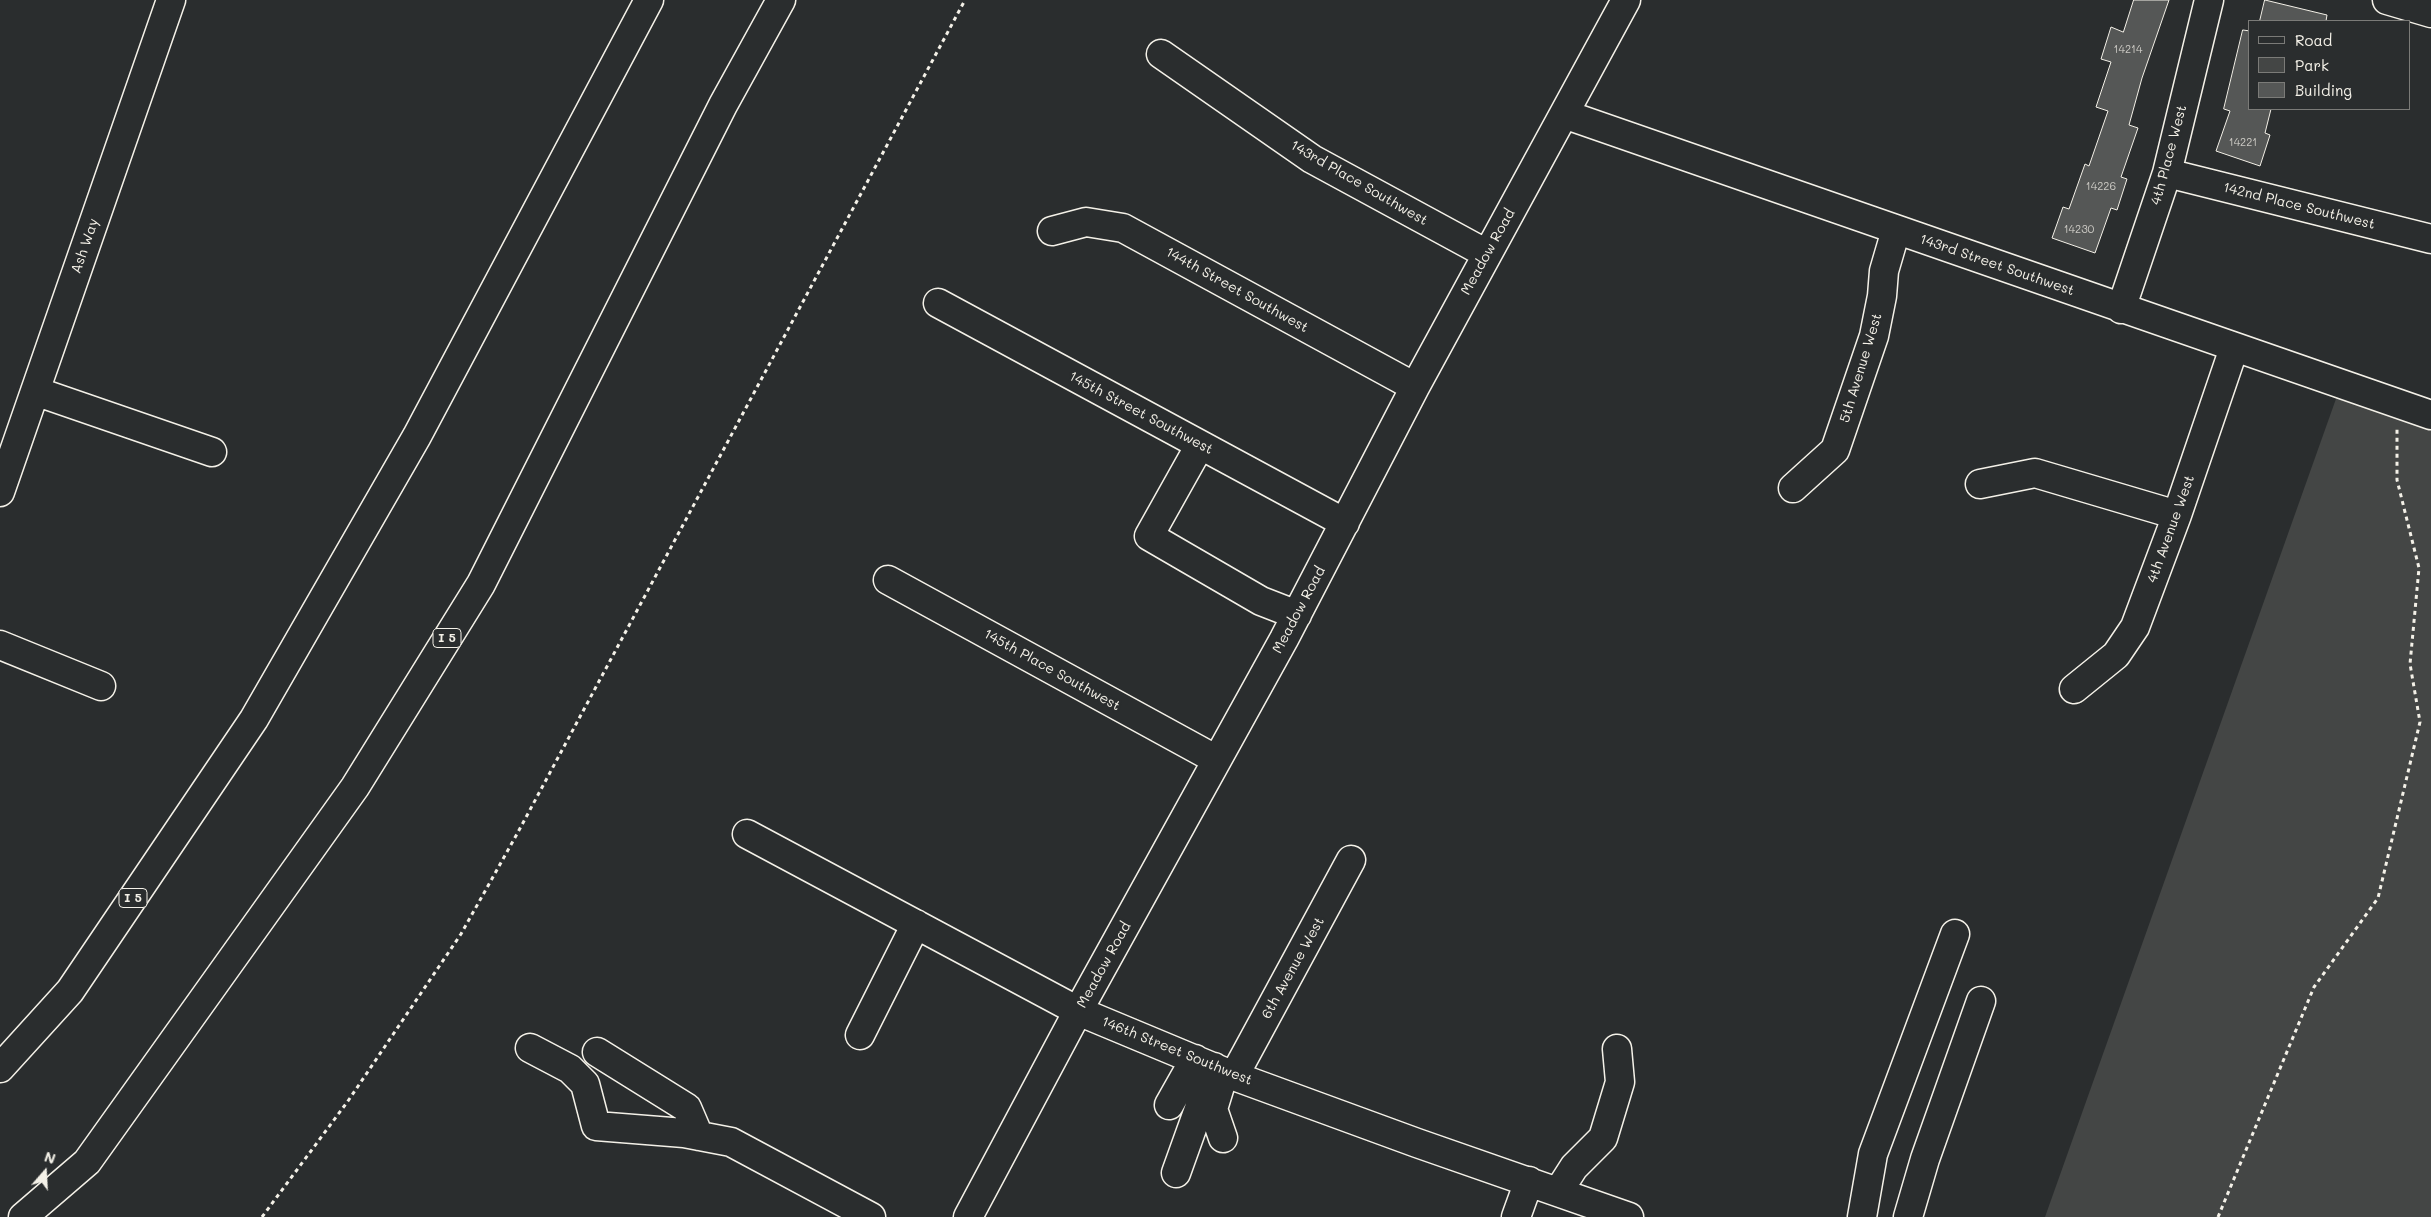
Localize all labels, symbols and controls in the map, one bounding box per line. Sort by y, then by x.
legend [2248,20,2411,110]
text: Road [2295,30,2332,50]
house number: 14214 [2114,43,2142,57]
text: Park [2295,55,2329,75]
text: Building [2295,80,2352,100]
street label: 4th Place West [2148,103,2190,207]
house number: 14221 [2229,136,2257,150]
street label: 143rd Place Southwest [1287,137,1431,229]
street label: 142nd Place Southwest [2221,179,2377,233]
house number: 14226 [2086,180,2116,194]
street label: Meadow Road [1457,206,1519,298]
street label: Ash Way [68,216,102,276]
house number: 14230 [2064,223,2094,237]
street label: 143rd Street Southwest [1917,231,2077,299]
street label: 144th Street Southwest [1163,244,1311,336]
street label: 5th Avenue West [1836,311,1886,425]
street label: 145th Street Southwest [1066,368,1216,458]
street label: 4th Avenue West [2144,473,2198,585]
street label: Meadow Road [1269,564,1329,656]
street label: 145th Place Southwest [981,625,1123,715]
road number: I 5 [433,628,461,648]
road number: I 5 [119,888,147,908]
street label: 6th Avenue West [1258,914,1328,1022]
street label: Meadow Road [1073,919,1135,1011]
street label: 146th Street Southwest [1099,1013,1255,1089]
north arrow [20,1147,70,1197]
text: N [42,1147,58,1168]

